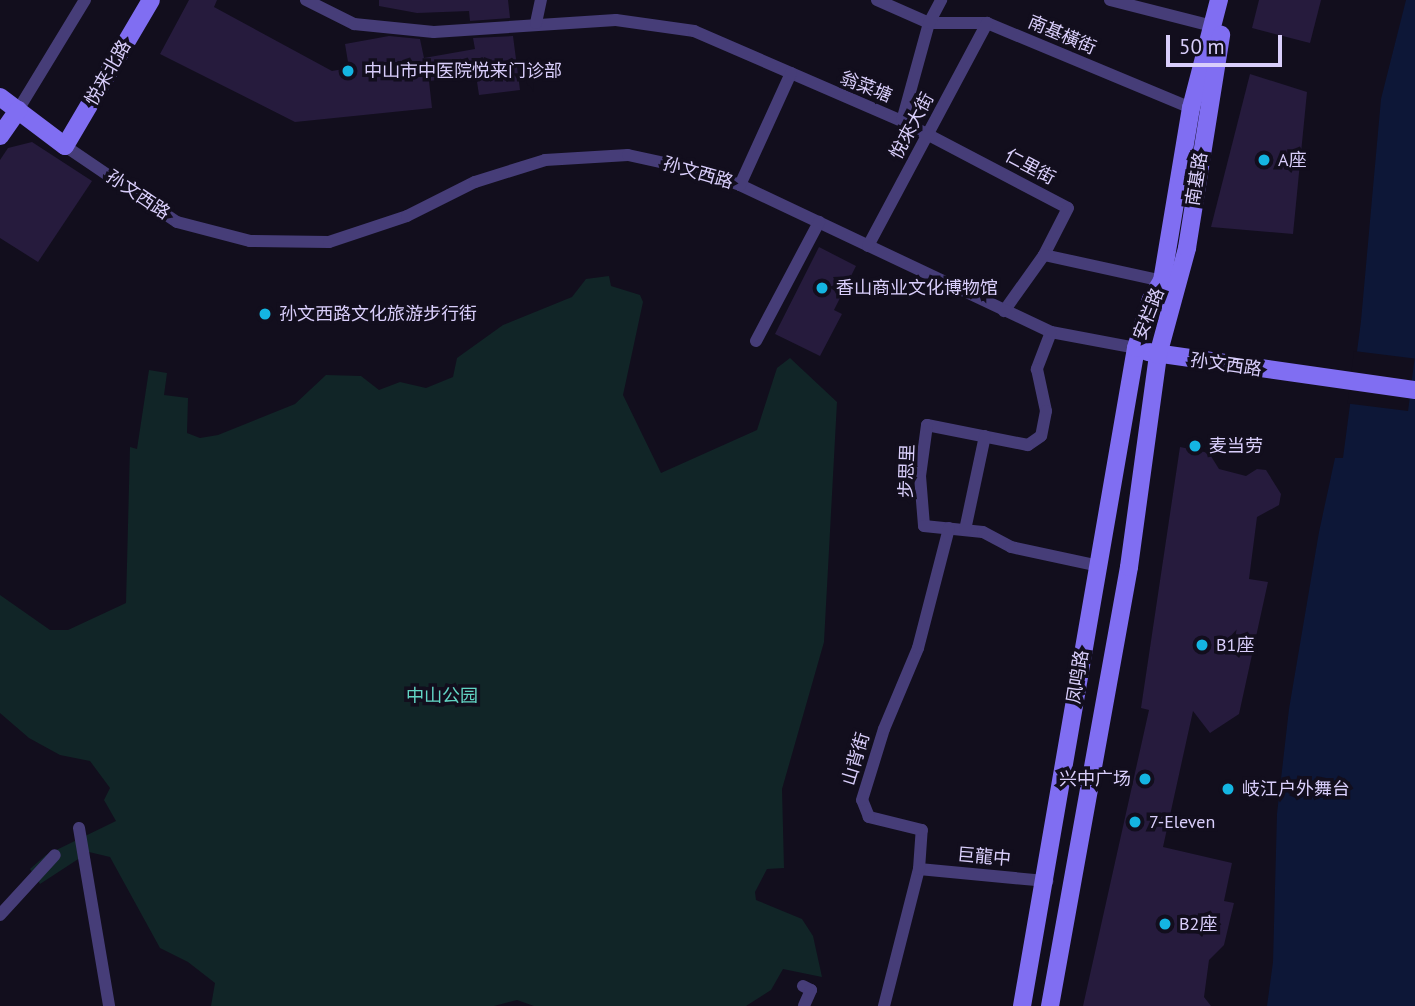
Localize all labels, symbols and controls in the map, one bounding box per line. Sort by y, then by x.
street label: 南基橫街 [1025,11,1099,59]
scale bar [1170,21,1286,65]
text: 50 m [1179,33,1225,60]
street label: 悦来北路 [81,36,135,110]
place label: 中山市中医院悦来门诊部 [364,60,562,82]
marker: 中山市中医院悦来门诊部 [338,61,358,81]
street label: 翁菜塘 [837,67,895,107]
street label: 悅來大街 [886,89,938,163]
street label: 仁里街 [1001,145,1059,189]
place label: A座 [1278,149,1307,171]
street label: 南基路 [1182,151,1212,207]
marker: A座 [1256,152,1272,168]
street label: 孙文西路 [660,153,736,193]
street label: 孙文西路 [102,166,174,224]
place label: 香山商业文化博物馆 [836,277,998,299]
marker: 香山商业文化博物馆 [814,280,830,296]
street label: 安栏路 [1129,285,1169,343]
place label: 孙文西路文化旅游步行街 [279,303,477,325]
marker: 孙文西路文化旅游步行街 [257,306,273,322]
street label: 孙文西路 [1189,349,1263,381]
place label: 麦当劳 [1209,435,1263,457]
marker: 麦当劳 [1187,438,1203,454]
street label: 步思里 [895,444,919,498]
place label: B1座 [1216,634,1254,656]
marker: B1座 [1194,637,1210,653]
street label: 凤鸣路 [1063,649,1093,705]
park label: 中山公园 [406,685,478,707]
street label: 山背街 [838,730,874,788]
place label: 兴中广场 [1059,768,1131,790]
marker: 兴中广场 [1137,771,1153,787]
place label: 岐江户外舞台 [1242,778,1350,800]
marker: 岐江户外舞台 [1220,781,1236,797]
place label: 7-Eleven [1149,811,1215,833]
marker: 7-Eleven [1127,814,1143,830]
street label: 巨龍中 [956,844,1012,870]
place label: B2座 [1179,913,1217,935]
marker: B2座 [1157,916,1173,932]

